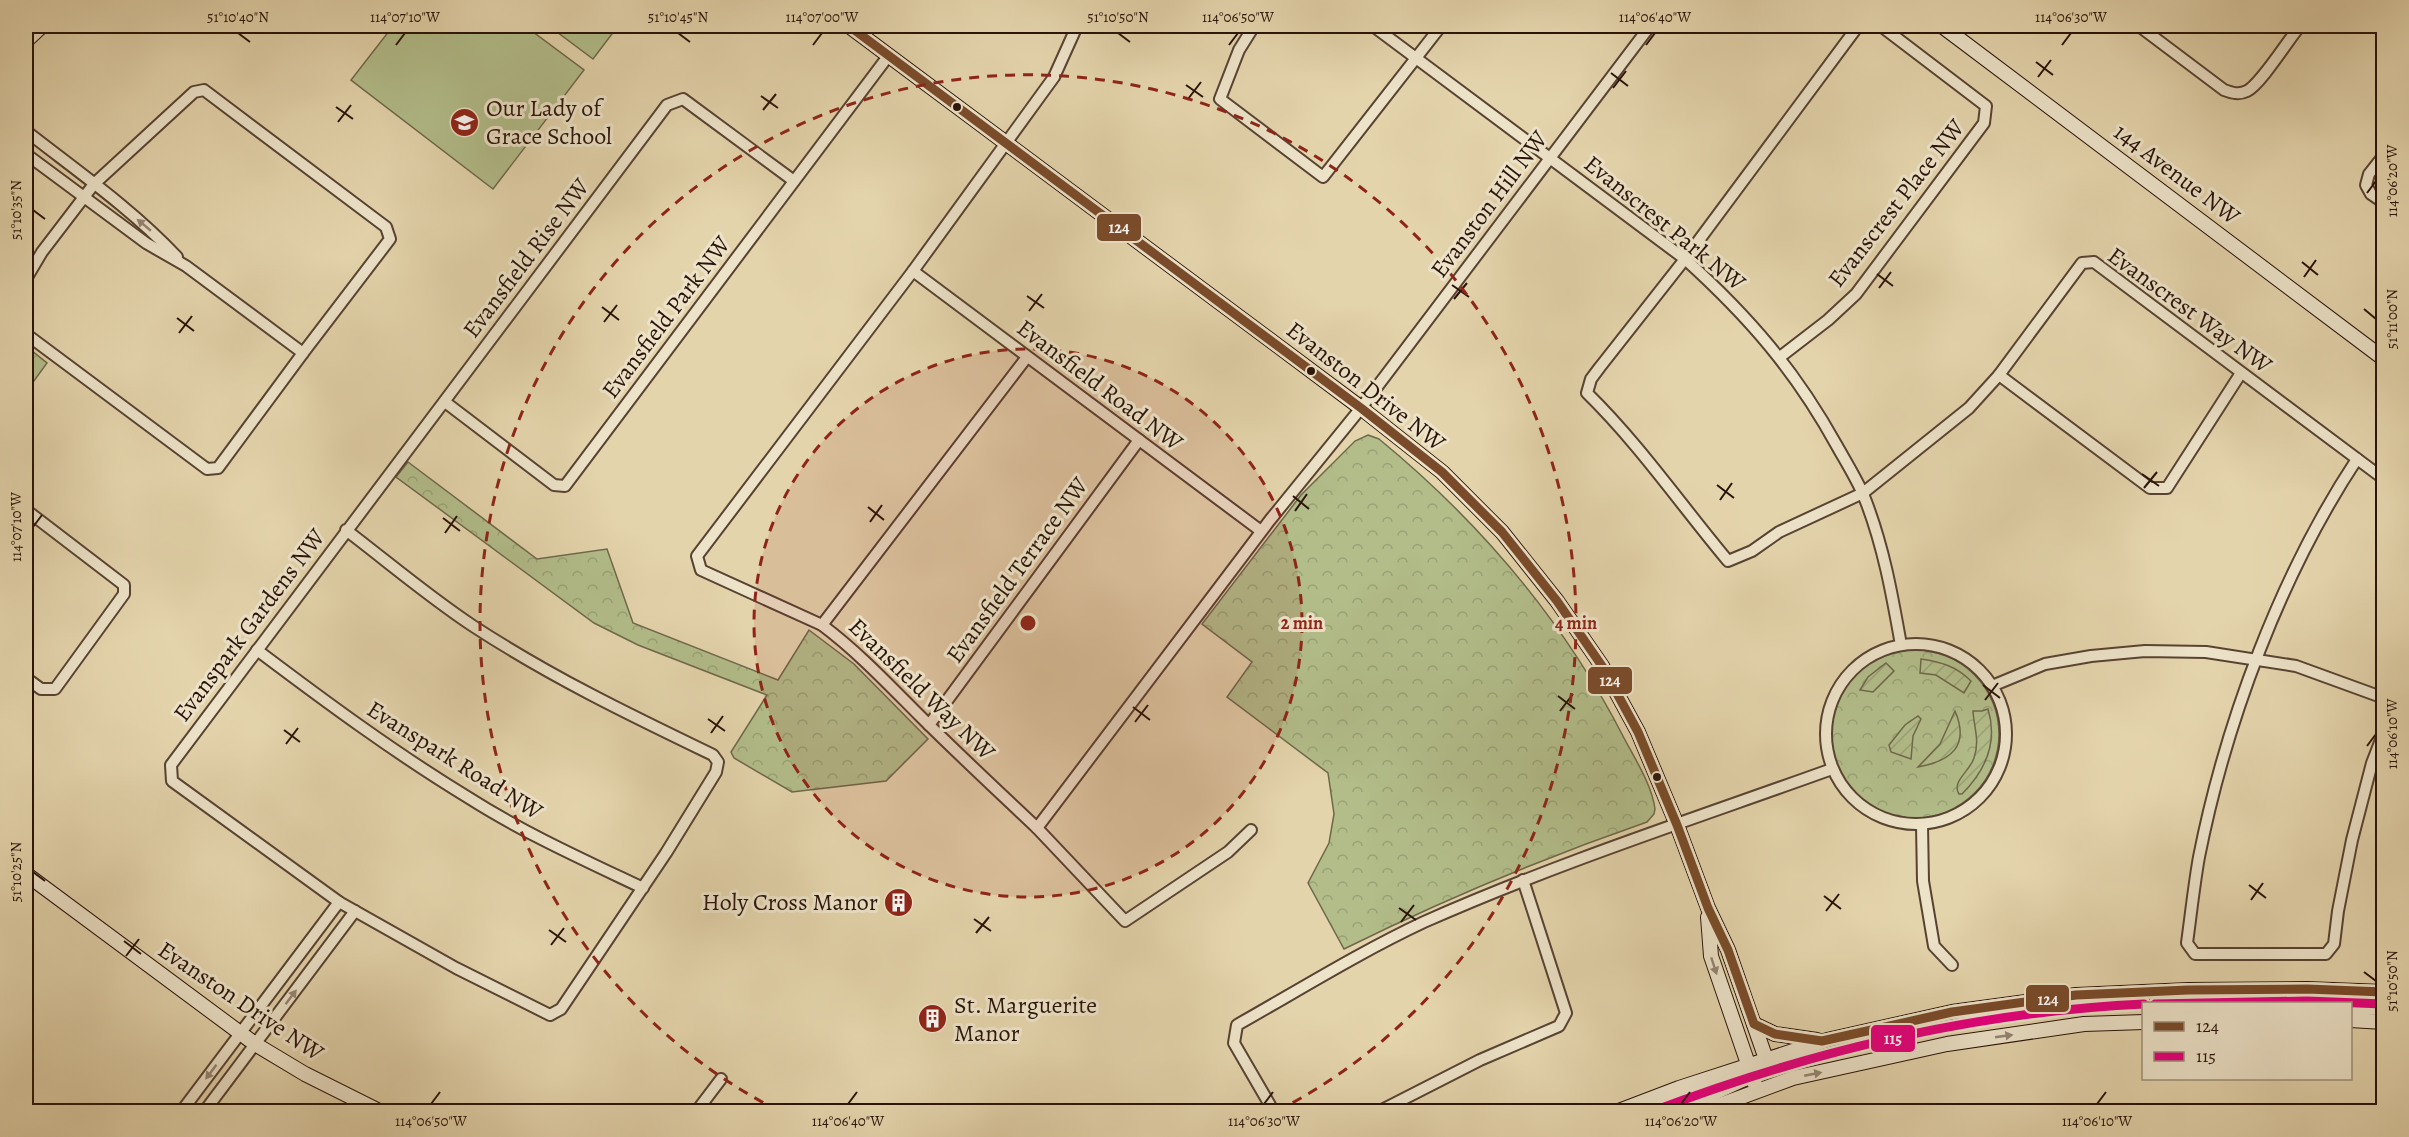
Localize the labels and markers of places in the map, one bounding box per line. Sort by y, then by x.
place label: Our Lady of Grace School [486,92,612,152]
unlabelled marker [951,101,963,113]
school or university icon: Our Lady of Grace School [449,106,481,138]
unlabelled marker [1305,365,1317,377]
centre of rings [1018,613,1038,633]
unlabelled marker [1651,771,1663,783]
place label: Holy Cross Manor [702,886,878,918]
building icon: Holy Cross Manor [883,886,915,918]
place label: St. Marguerite Manor [954,989,1097,1049]
building icon: St. Marguerite Manor [917,1003,949,1035]

